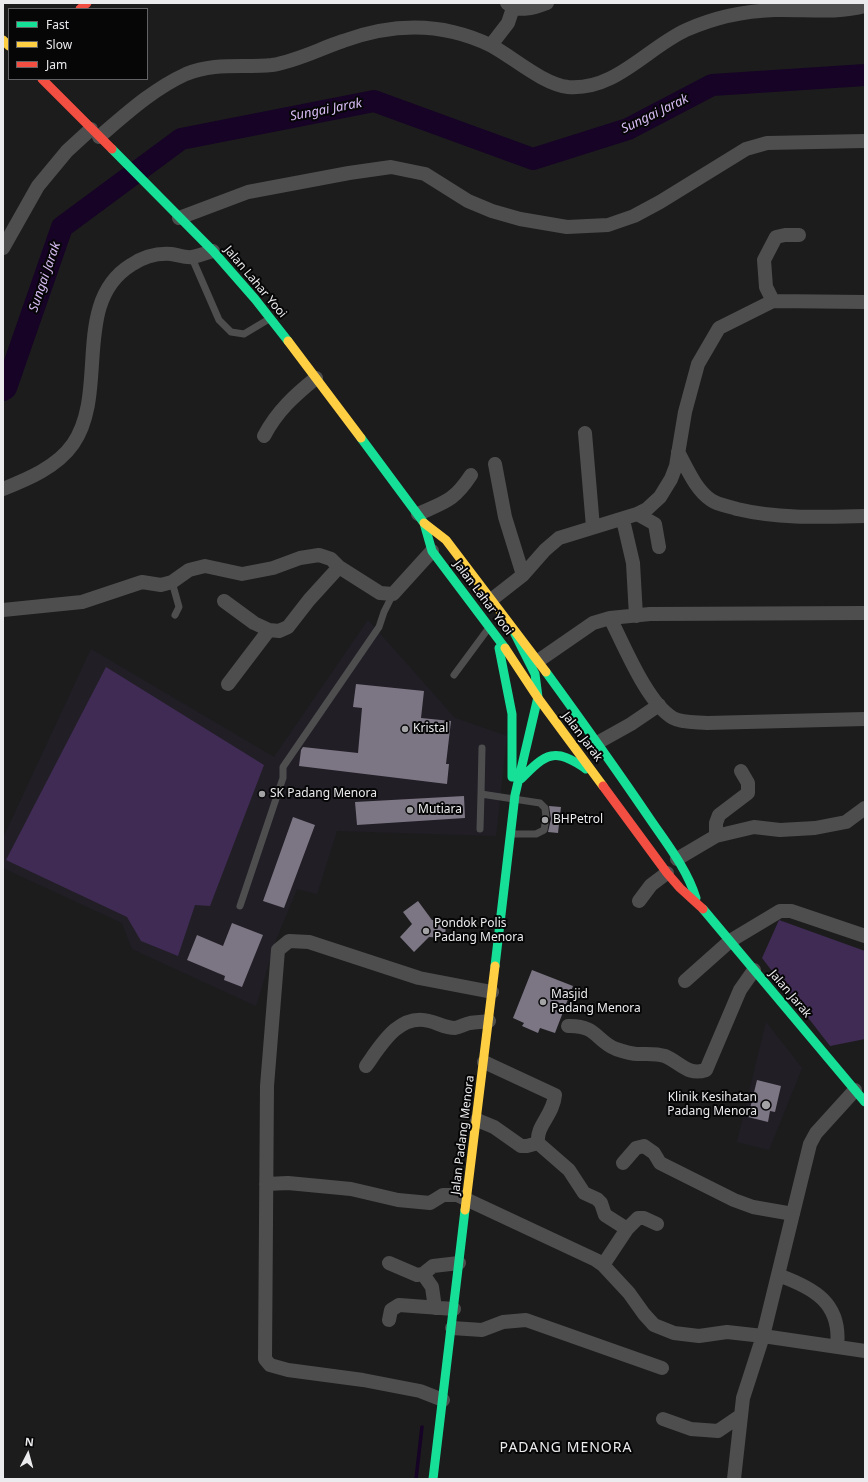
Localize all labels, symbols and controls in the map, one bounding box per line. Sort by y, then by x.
legend [8,8,148,80]
text: Fast [46,16,69,33]
text: Slow [46,36,72,53]
text: Jam [46,56,67,73]
water label: Sungai Jarak [619,91,691,137]
water label: Sungai Jarak [289,95,363,125]
water label: Sungai Jarak [26,240,64,314]
street label: Jalan Lahar Yooi [221,243,289,321]
street label: Jalan Lahar Yooi [450,558,516,638]
street label: Jalan Jarak [559,709,605,765]
place label: Kristal [413,722,448,736]
marker: Kristal [400,724,410,734]
place label: SK Padang Menora [270,787,377,801]
marker: SK Padang Menora [257,789,267,799]
place label: Mutiara [418,803,462,817]
marker: Mutiara [405,805,415,815]
place label: BHPetrol [553,813,603,827]
marker: BHPetrol [540,815,550,825]
place label: Pondok Polis Padang Menora [434,917,524,945]
marker: Pondok Polis Padang Menora [421,926,431,936]
street label: Jalan Jarak [766,967,814,1021]
place label: Masjid Padang Menora [551,988,641,1016]
marker: Masjid Padang Menora [538,997,548,1007]
street label: Jalan Padang Menora [449,1074,477,1196]
place label: Klinik Kesihatan Padang Menora [667,1091,757,1119]
marker: Klinik Kesihatan Padang Menora [760,1099,772,1111]
north arrow [8,1434,48,1474]
text: N [24,1434,35,1449]
district label: PADANG MENORA [500,1440,632,1456]

